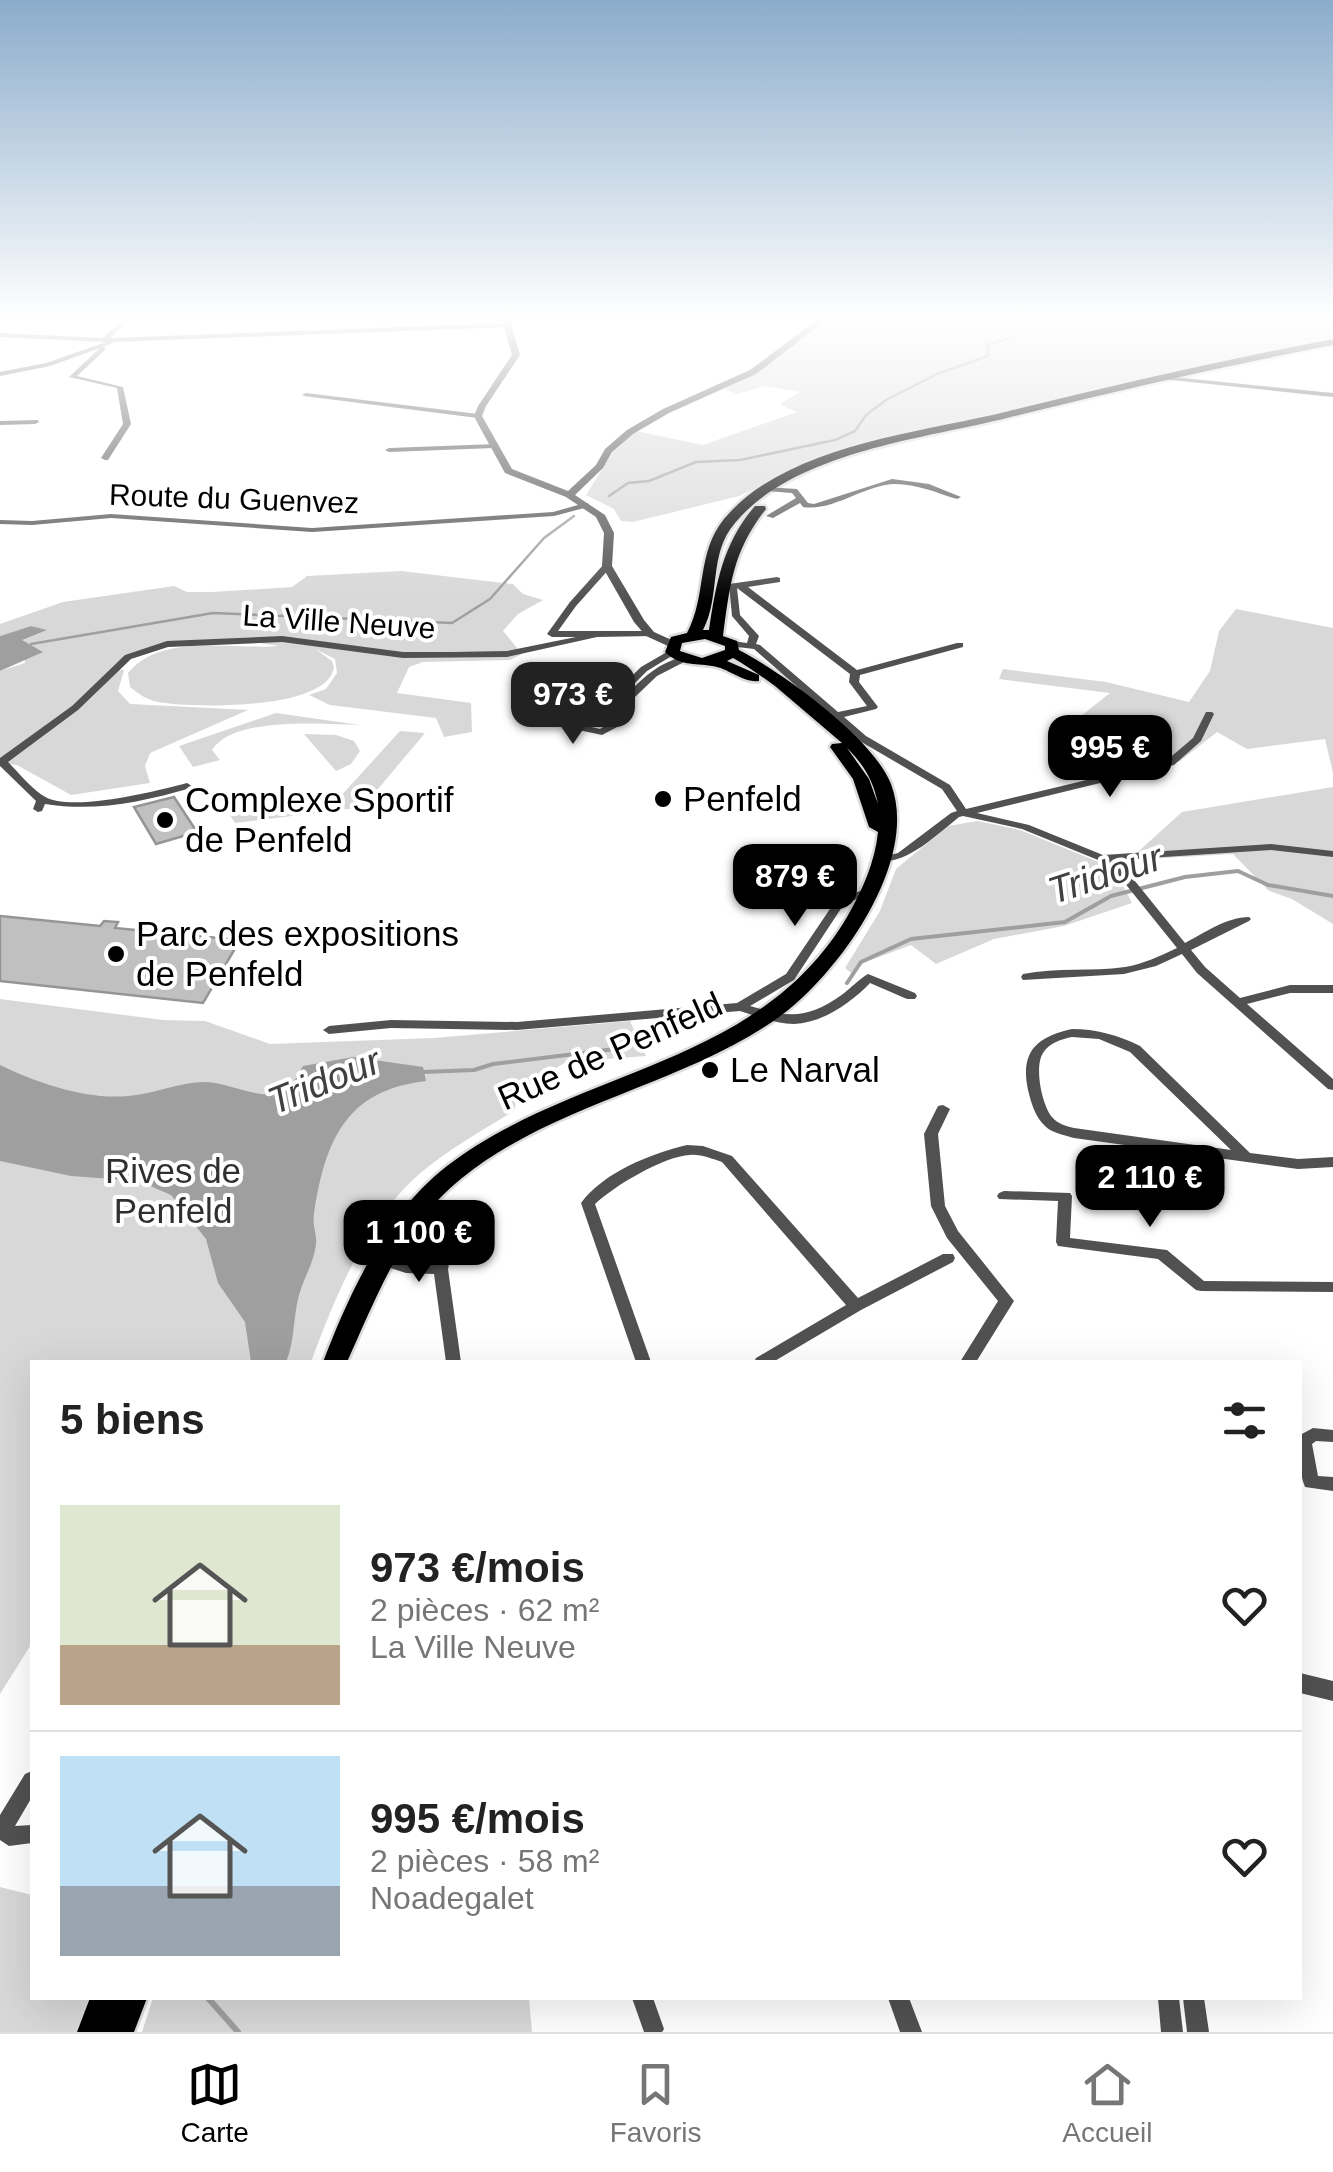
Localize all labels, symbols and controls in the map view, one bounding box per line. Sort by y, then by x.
street label: Route du Guenvez [108,478,360,519]
street label: La Ville Neuve [242,598,436,645]
pin: 973 € [503,662,643,747]
text: 973 € [533,676,613,712]
pin: 995 € [1040,715,1180,800]
text: 995 € [1070,729,1150,765]
place label: Penfeld [683,779,802,818]
place label: Complexe Sportif de Penfeld [185,780,454,859]
marker: Penfeld [652,788,674,810]
marker: Complexe Sportif de Penfeld [154,809,176,831]
water label: Tridour [1043,835,1169,912]
pin: 879 € [725,844,865,929]
text: 879 € [755,858,835,894]
place label: Parc des expositions de Penfeld [136,914,459,993]
marker: Parc des expositions de Penfeld [105,943,127,965]
street label: Rue de Penfeld [492,984,728,1117]
water label: Tridour [262,1039,388,1122]
place label: Le Narval [730,1050,880,1089]
marker: Le Narval [699,1059,721,1081]
pin: 2 110 € [1058,1145,1242,1230]
park label: Rives de Penfeld [105,1151,241,1230]
text: 2 110 € [1098,1159,1203,1195]
pin: 1 100 € [327,1200,511,1285]
text: 1 100 € [366,1214,472,1250]
icon: filters [1217,1393,1272,1448]
text: 5 biens [60,1396,205,1443]
text: 973 €/mois [370,1544,585,1591]
icon: home [140,1545,260,1665]
icon: heart [1217,1578,1272,1633]
text: 2 pièces · 62 m² [370,1592,599,1628]
text: La Ville Neuve [370,1629,576,1665]
text: 995 €/mois [370,1795,585,1842]
icon: home [140,1796,260,1916]
icon: heart [1217,1829,1272,1884]
text: 2 pièces · 58 m² [370,1843,599,1879]
text: Noadegalet [370,1880,534,1916]
tab: Carte [180,2057,249,2149]
tab: Favoris [610,2057,701,2149]
tab: Accueil [1062,2057,1153,2149]

